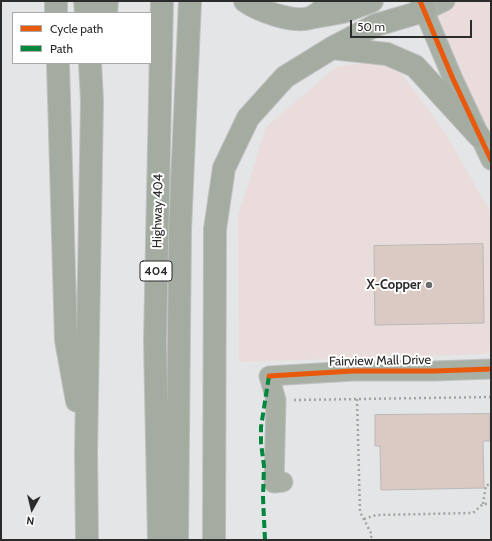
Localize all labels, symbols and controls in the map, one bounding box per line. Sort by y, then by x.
legend [12,12,152,64]
scale bar [352,12,474,38]
text: 50 m [357,19,385,34]
text: Cycle path [50,21,103,36]
text: Path [50,41,73,56]
street label: Highway 404 [150,174,166,248]
road number: 404 [140,261,172,281]
place label: X-Copper [367,277,421,293]
marker: X-Copper [424,280,434,290]
street label: Fairview Mall Drive [329,352,431,370]
north arrow [12,489,52,529]
text: N [26,513,35,528]

